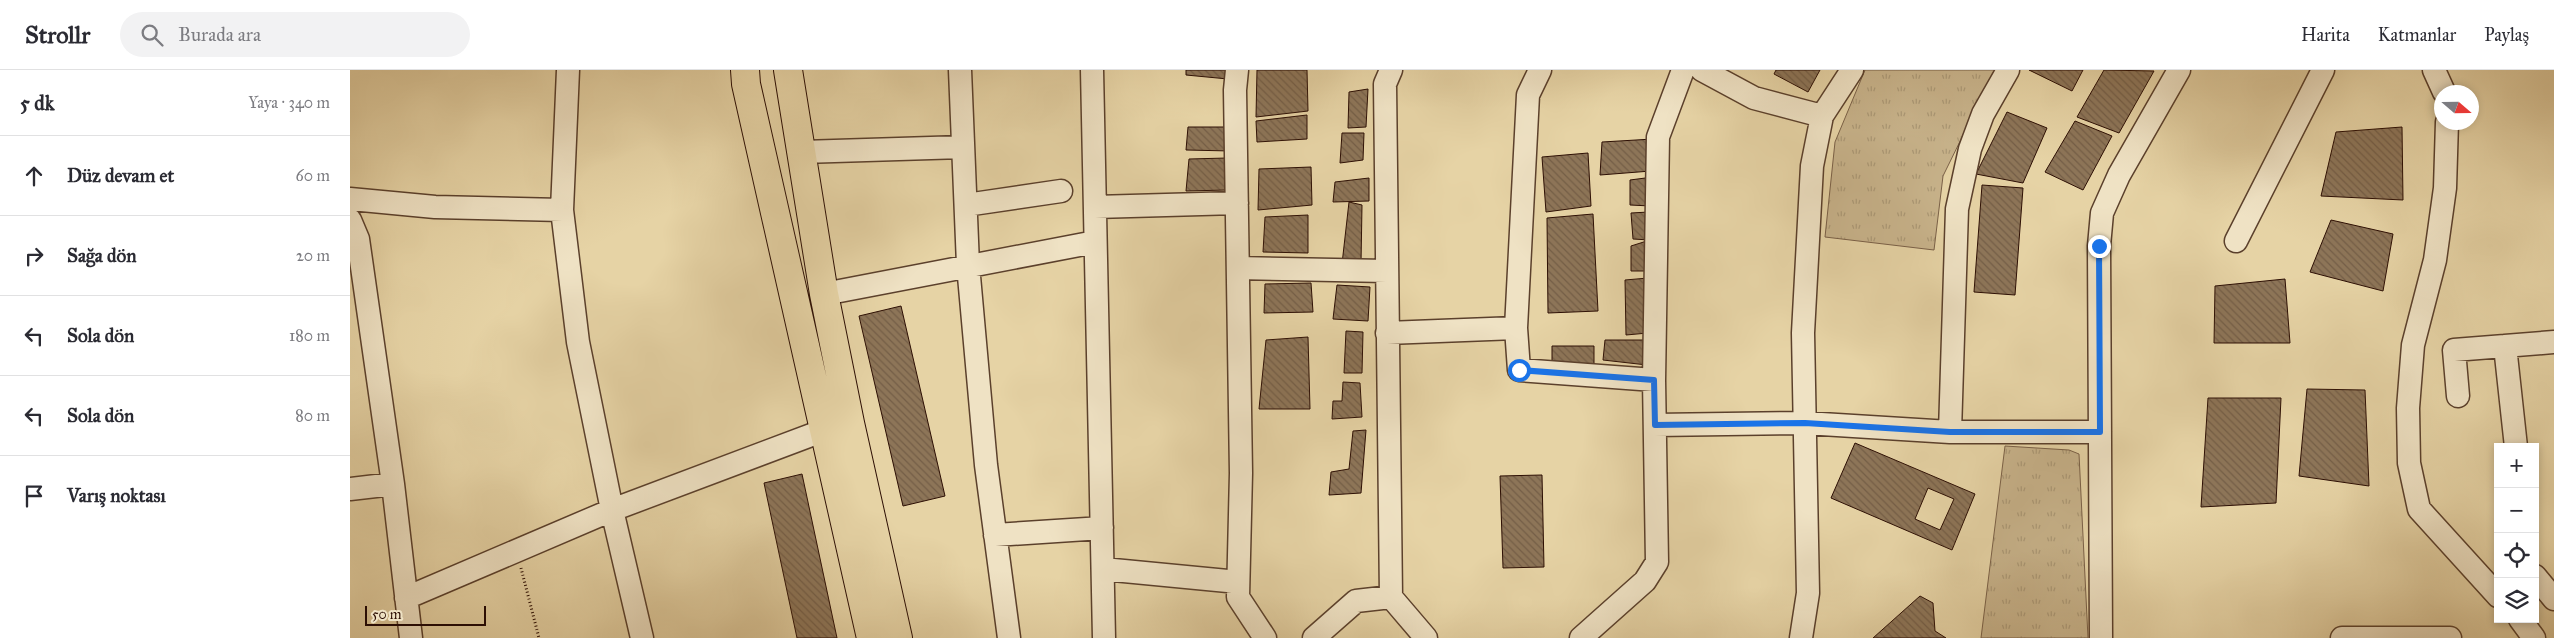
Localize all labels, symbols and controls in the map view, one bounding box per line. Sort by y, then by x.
search box [120,12,470,57]
text: Strollr [25,20,90,50]
icon: search [138,21,166,49]
text: Burada ara [178,23,261,46]
text: Harita [2301,24,2350,46]
text: Katmanlar [2378,24,2456,46]
text: Paylaş [2484,24,2529,46]
north arrow [2434,85,2479,130]
text: 5 dk [20,90,55,116]
text: Yaya · 340 m [248,93,330,112]
icon: ahead [20,162,48,190]
text: Düz devam et [67,164,174,187]
text: 60 m [296,166,330,185]
route end [2088,235,2111,258]
icon: right [20,242,48,270]
text: Sağa dön [67,244,136,267]
text: 20 m [296,246,330,265]
icon: left [20,322,48,350]
text: Sola dön [67,324,134,347]
text: 180 m [289,326,330,345]
route start [1508,359,1531,382]
icon: left [20,402,48,430]
text: Sola dön [67,404,134,427]
text: 80 m [295,406,330,425]
map controls [2494,443,2539,623]
button: + [2494,443,2539,488]
icon: arrive [20,482,48,510]
text: Varış noktası [67,484,166,507]
button: − [2494,488,2539,533]
button: locate [2494,533,2539,578]
button: layers [2494,578,2539,623]
scale bar [365,603,486,626]
text: 50 m [372,606,401,623]

